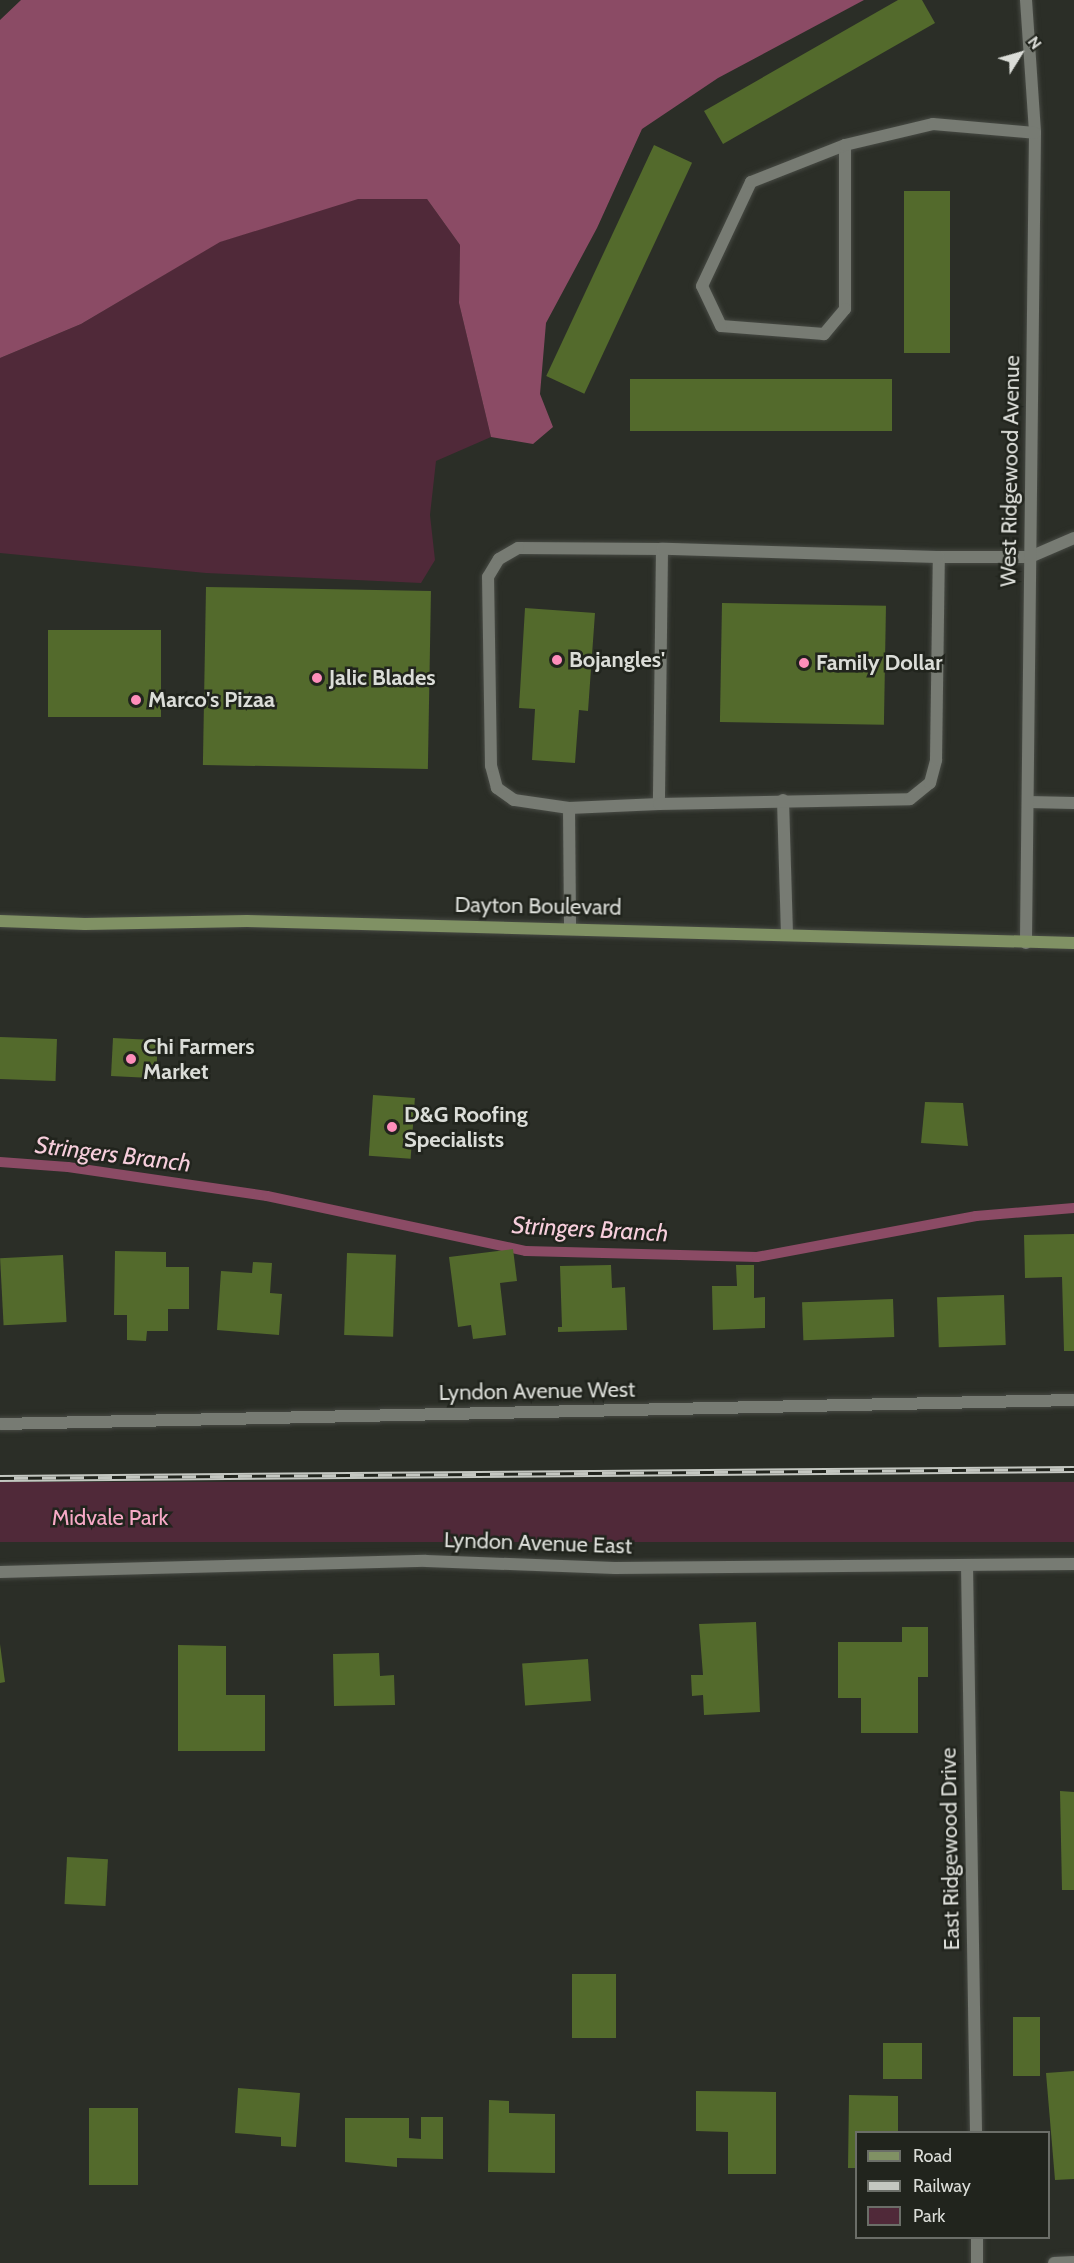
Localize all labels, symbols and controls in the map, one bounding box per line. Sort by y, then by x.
north arrow [990,24,1050,84]
text: N [1024,33,1046,53]
street label: West Ridgewood Avenue [995,355,1025,587]
place label: Bojangles' [569,647,665,673]
place label: Family Dollar [816,650,943,676]
marker: Bojangles' [550,653,564,667]
marker: Family Dollar [797,656,811,670]
place label: Jalic Blades [329,665,436,691]
marker: Jalic Blades [310,671,324,685]
place label: Marco's Pizaa [148,687,275,713]
marker: Marco's Pizaa [129,693,143,707]
street label: Dayton Boulevard [454,891,622,921]
place label: Chi Farmers Market [143,1033,255,1084]
marker: Chi Farmers Market [124,1052,138,1066]
place label: D&G Roofing Specialists [404,1101,528,1152]
marker: D&G Roofing Specialists [385,1120,399,1134]
water label: Stringers Branch [34,1130,192,1178]
water label: Stringers Branch [511,1211,669,1247]
street label: Lyndon Avenue West [438,1376,636,1406]
park label: Midvale Park [52,1505,168,1531]
street label: Lyndon Avenue East [443,1527,633,1559]
street label: East Ridgewood Drive [935,1747,965,1951]
legend [855,2131,1050,2239]
text: Road [913,2145,952,2167]
text: Railway [913,2175,971,2197]
text: Park [913,2205,945,2227]

